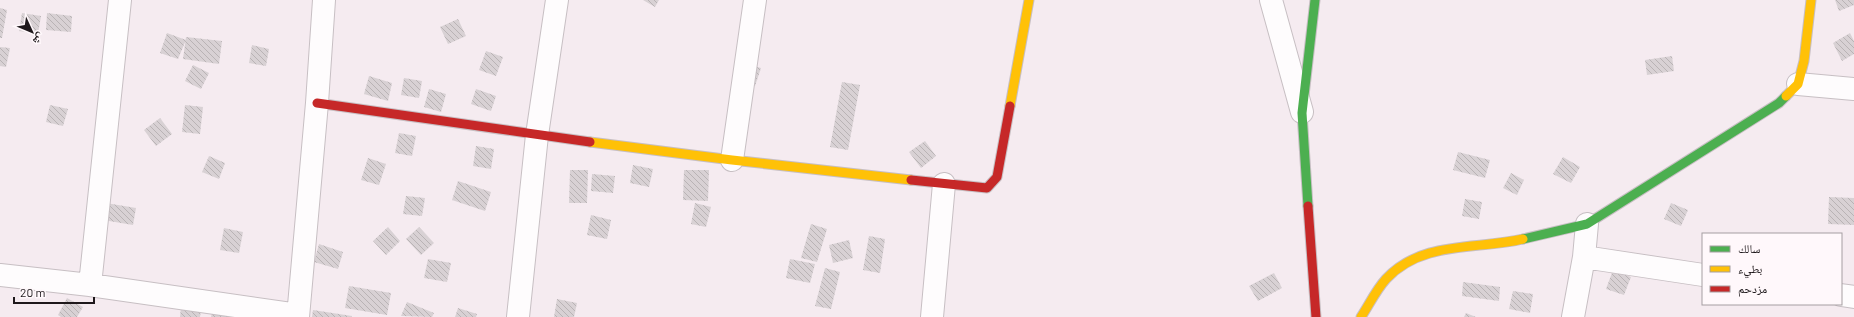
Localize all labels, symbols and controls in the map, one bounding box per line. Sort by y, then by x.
north arrow [12,12,52,52]
text: ش [29,29,48,48]
legend [1702,233,1842,305]
text: سالك [1738,241,1760,255]
text: بطيء [1738,261,1762,279]
scale bar [14,279,94,305]
text: مزدحم [1738,281,1767,297]
text: 20 m [20,285,46,299]

